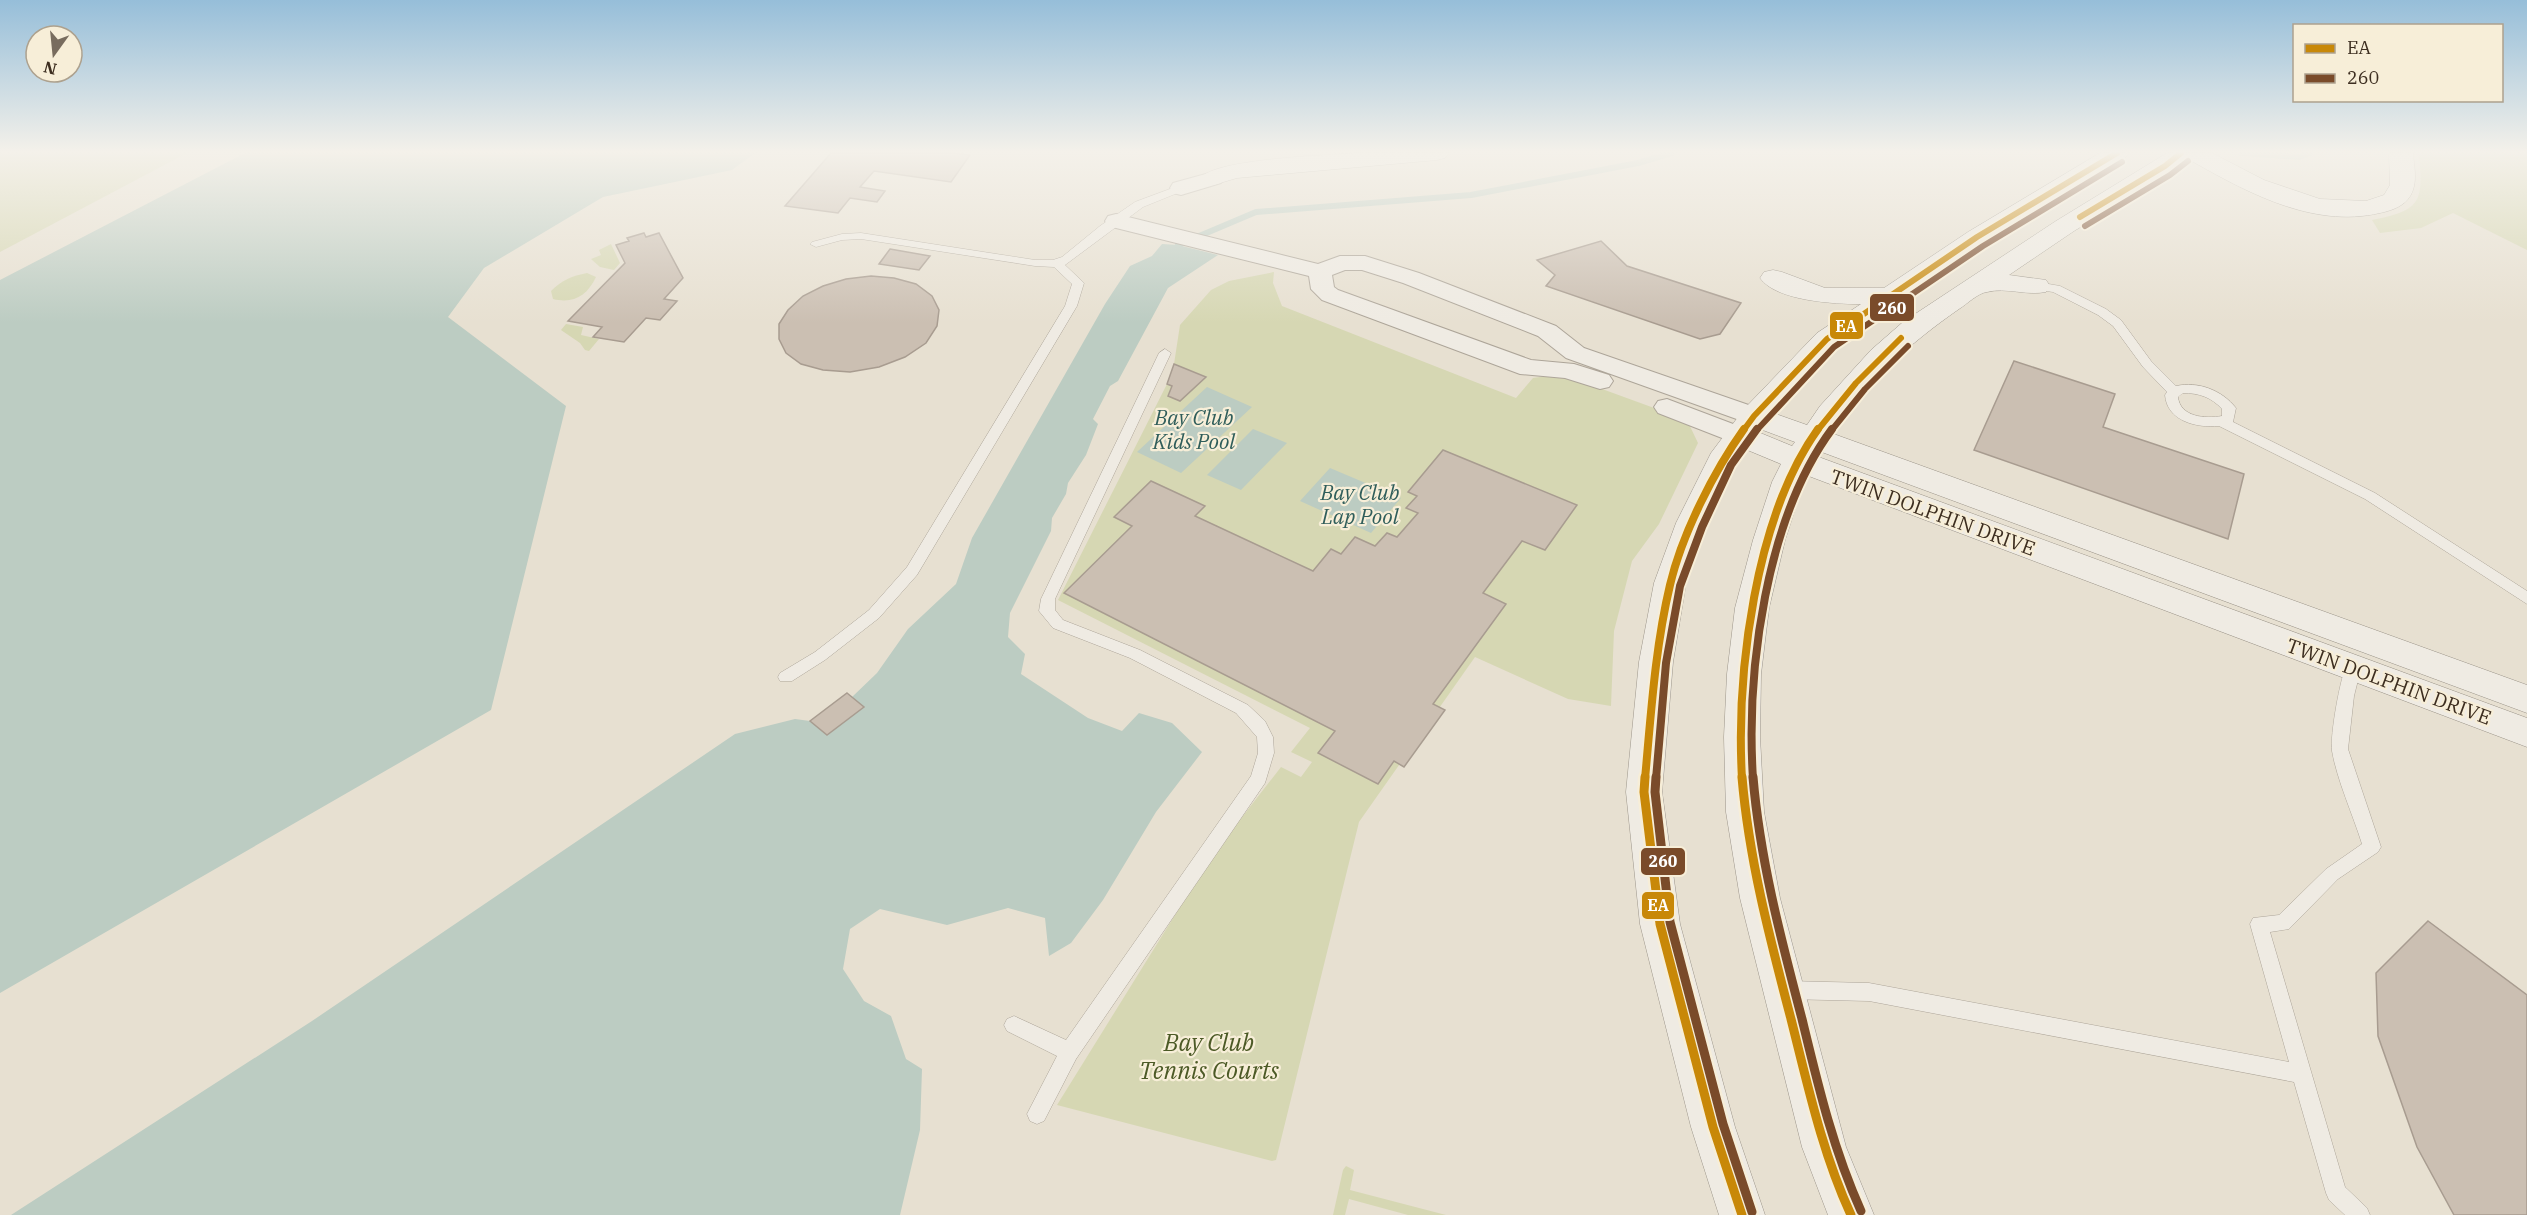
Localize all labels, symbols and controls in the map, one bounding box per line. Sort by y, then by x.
north arrow [24,24,84,84]
legend [2293,24,2503,102]
text: EA [2347,36,2372,59]
text: N [41,57,59,80]
text: 260 [2347,66,2379,89]
line badge: 260 [1869,293,1915,322]
text: 260 [1878,298,1907,318]
line badge: EA [1829,311,1864,340]
text: EA [1835,316,1857,336]
water label: Bay Club Kids Pool [1152,403,1236,455]
street label: TWIN DOLPHIN DRIVE [1827,462,2039,562]
water label: Bay Club Lap Pool [1319,478,1400,530]
street label: TWIN DOLPHIN DRIVE [2283,631,2495,731]
line badge: 260 [1640,847,1686,876]
text: 260 [1649,851,1678,871]
line badge: EA [1641,891,1675,920]
text: EA [1647,895,1669,915]
park label: Bay Club Tennis Courts [1139,1026,1279,1086]

